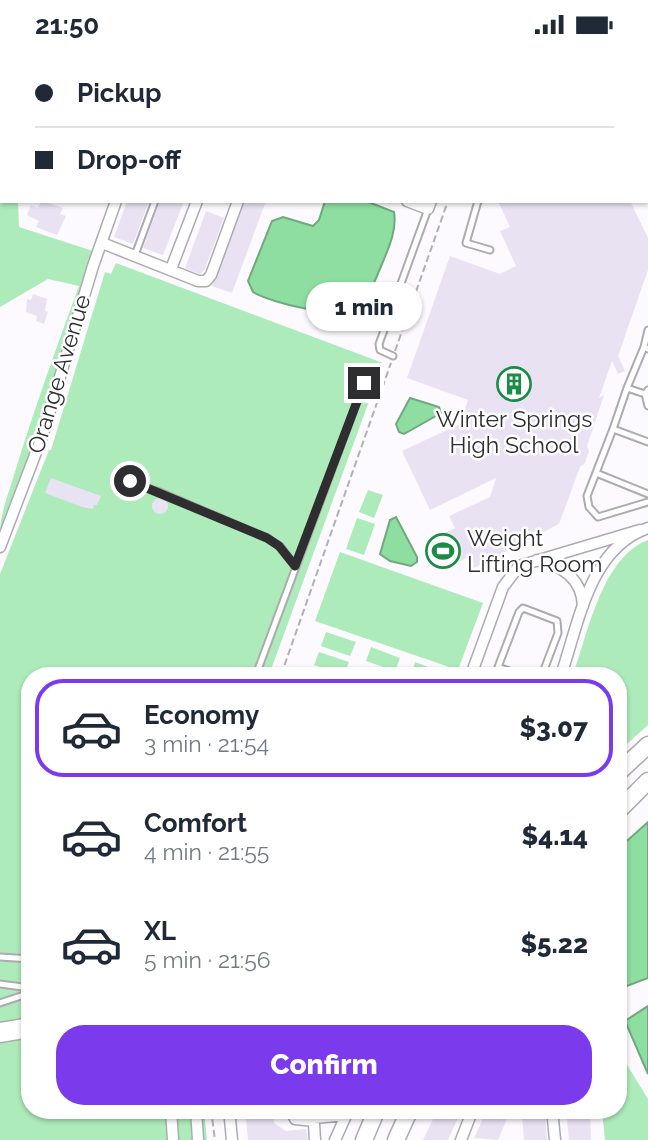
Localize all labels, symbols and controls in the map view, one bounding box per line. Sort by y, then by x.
text: 21:50 [35,10,99,40]
text: Pickup [77,78,162,108]
text: Drop-off [77,145,181,175]
callout: 1 min [306,281,422,331]
street label: Orange Avenue [22,291,96,457]
text: 1 min [334,293,394,320]
building icon: Winter Springs High School [495,365,533,403]
route end [348,367,380,399]
place label: Winter Springs High School [436,405,592,458]
route start [114,465,146,497]
place label: Weight Lifting Room [467,524,602,577]
sports icon: Weight Lifting Room [424,532,462,570]
icon: car [60,697,123,760]
text: Economy [144,700,259,730]
text: $3.07 [520,713,588,743]
text: 3 min · 21:54 [144,730,269,757]
icon: car [60,805,123,868]
text: Comfort [144,808,247,838]
text: $4.14 [522,821,588,851]
text: 4 min · 21:55 [144,838,269,865]
icon: car [60,913,123,976]
text: XL [144,916,176,946]
text: $5.22 [520,929,588,959]
text: 5 min · 21:56 [144,946,271,973]
button: Confirm [56,1025,592,1105]

